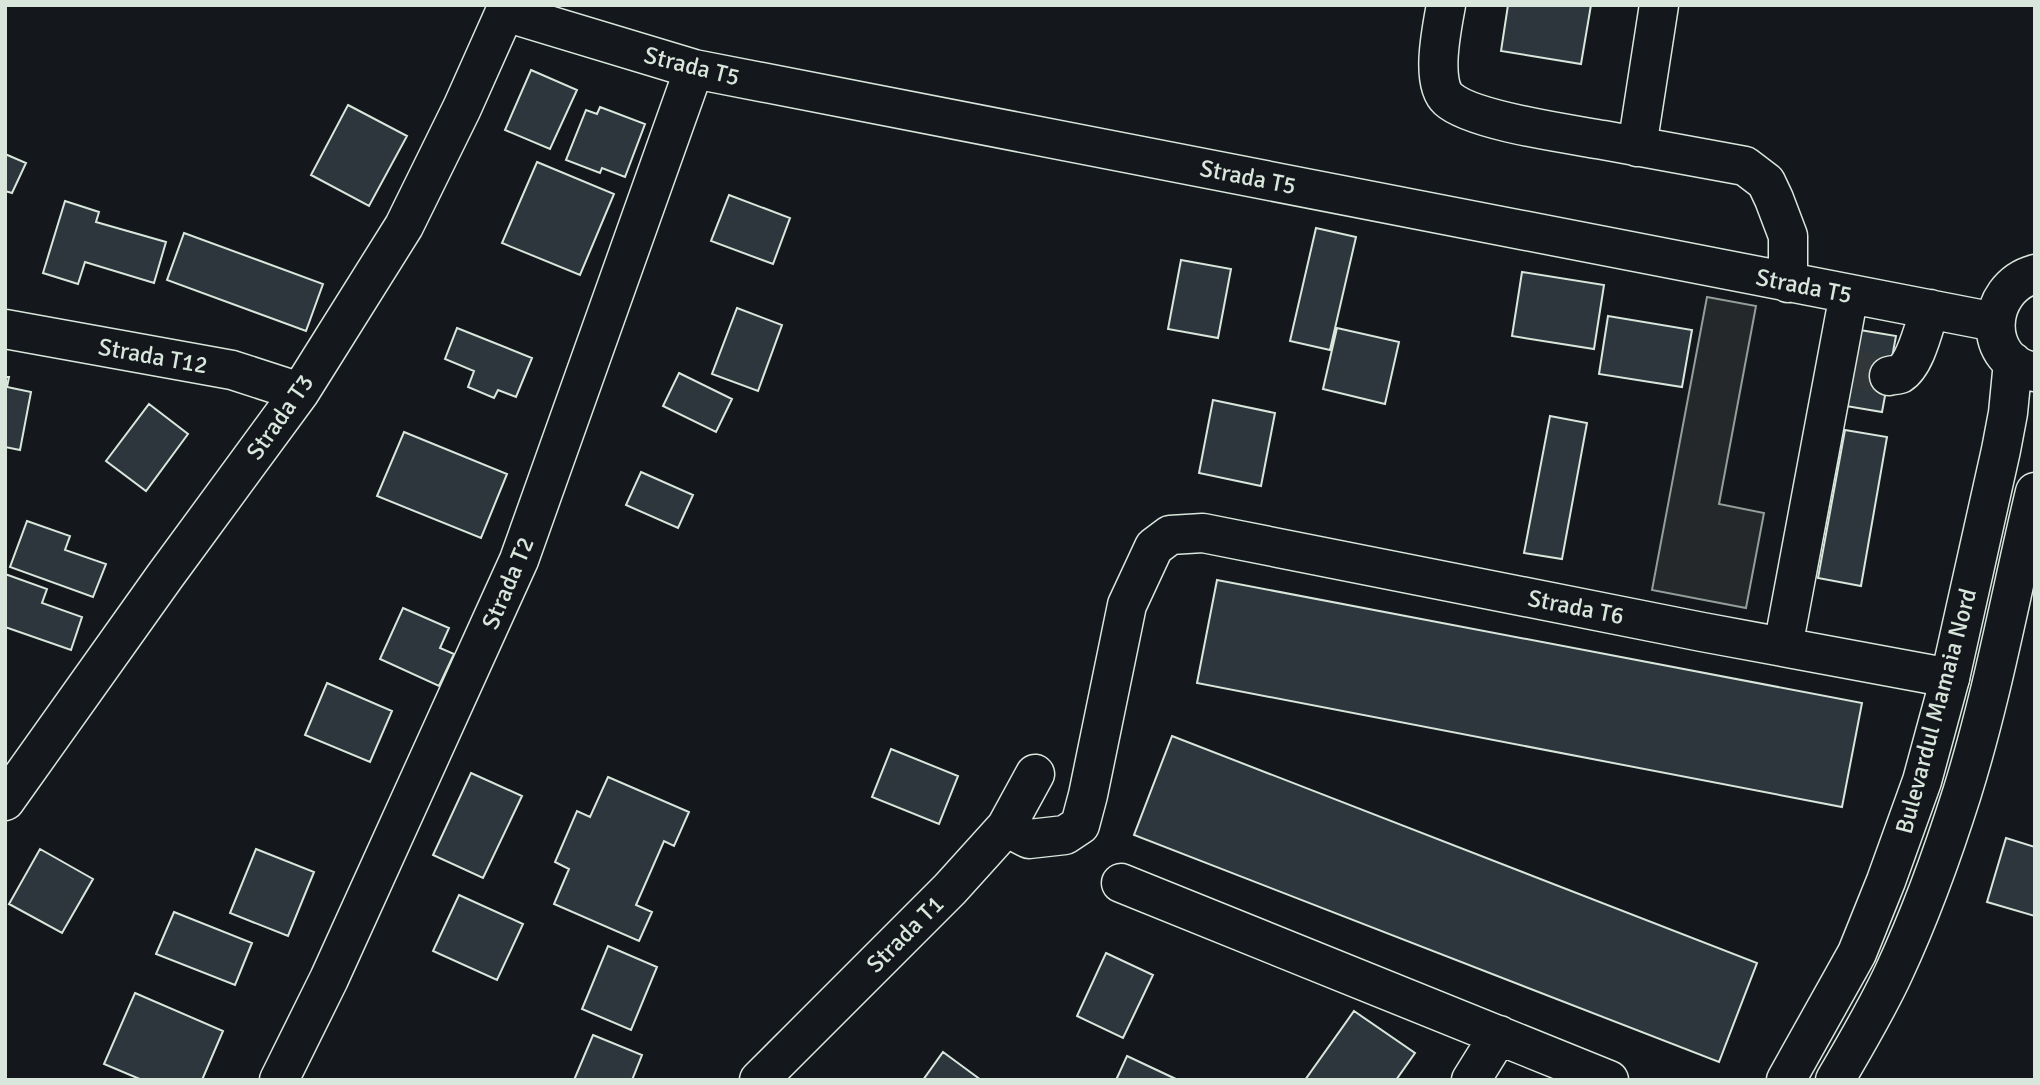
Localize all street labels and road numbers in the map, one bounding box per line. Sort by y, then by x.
street label: Strada T5 [641,40,743,92]
street label: Strada T5 [1197,153,1299,201]
street label: Strada T5 [1753,262,1855,310]
street label: Strada T12 [96,332,210,380]
street label: Strada T3 [240,369,320,465]
street label: Strada T2 [475,532,541,634]
street label: Strada T6 [1525,583,1627,631]
street label: Bulevardul Mamaia Nord [1889,585,1983,837]
street label: Strada T1 [860,889,950,979]

